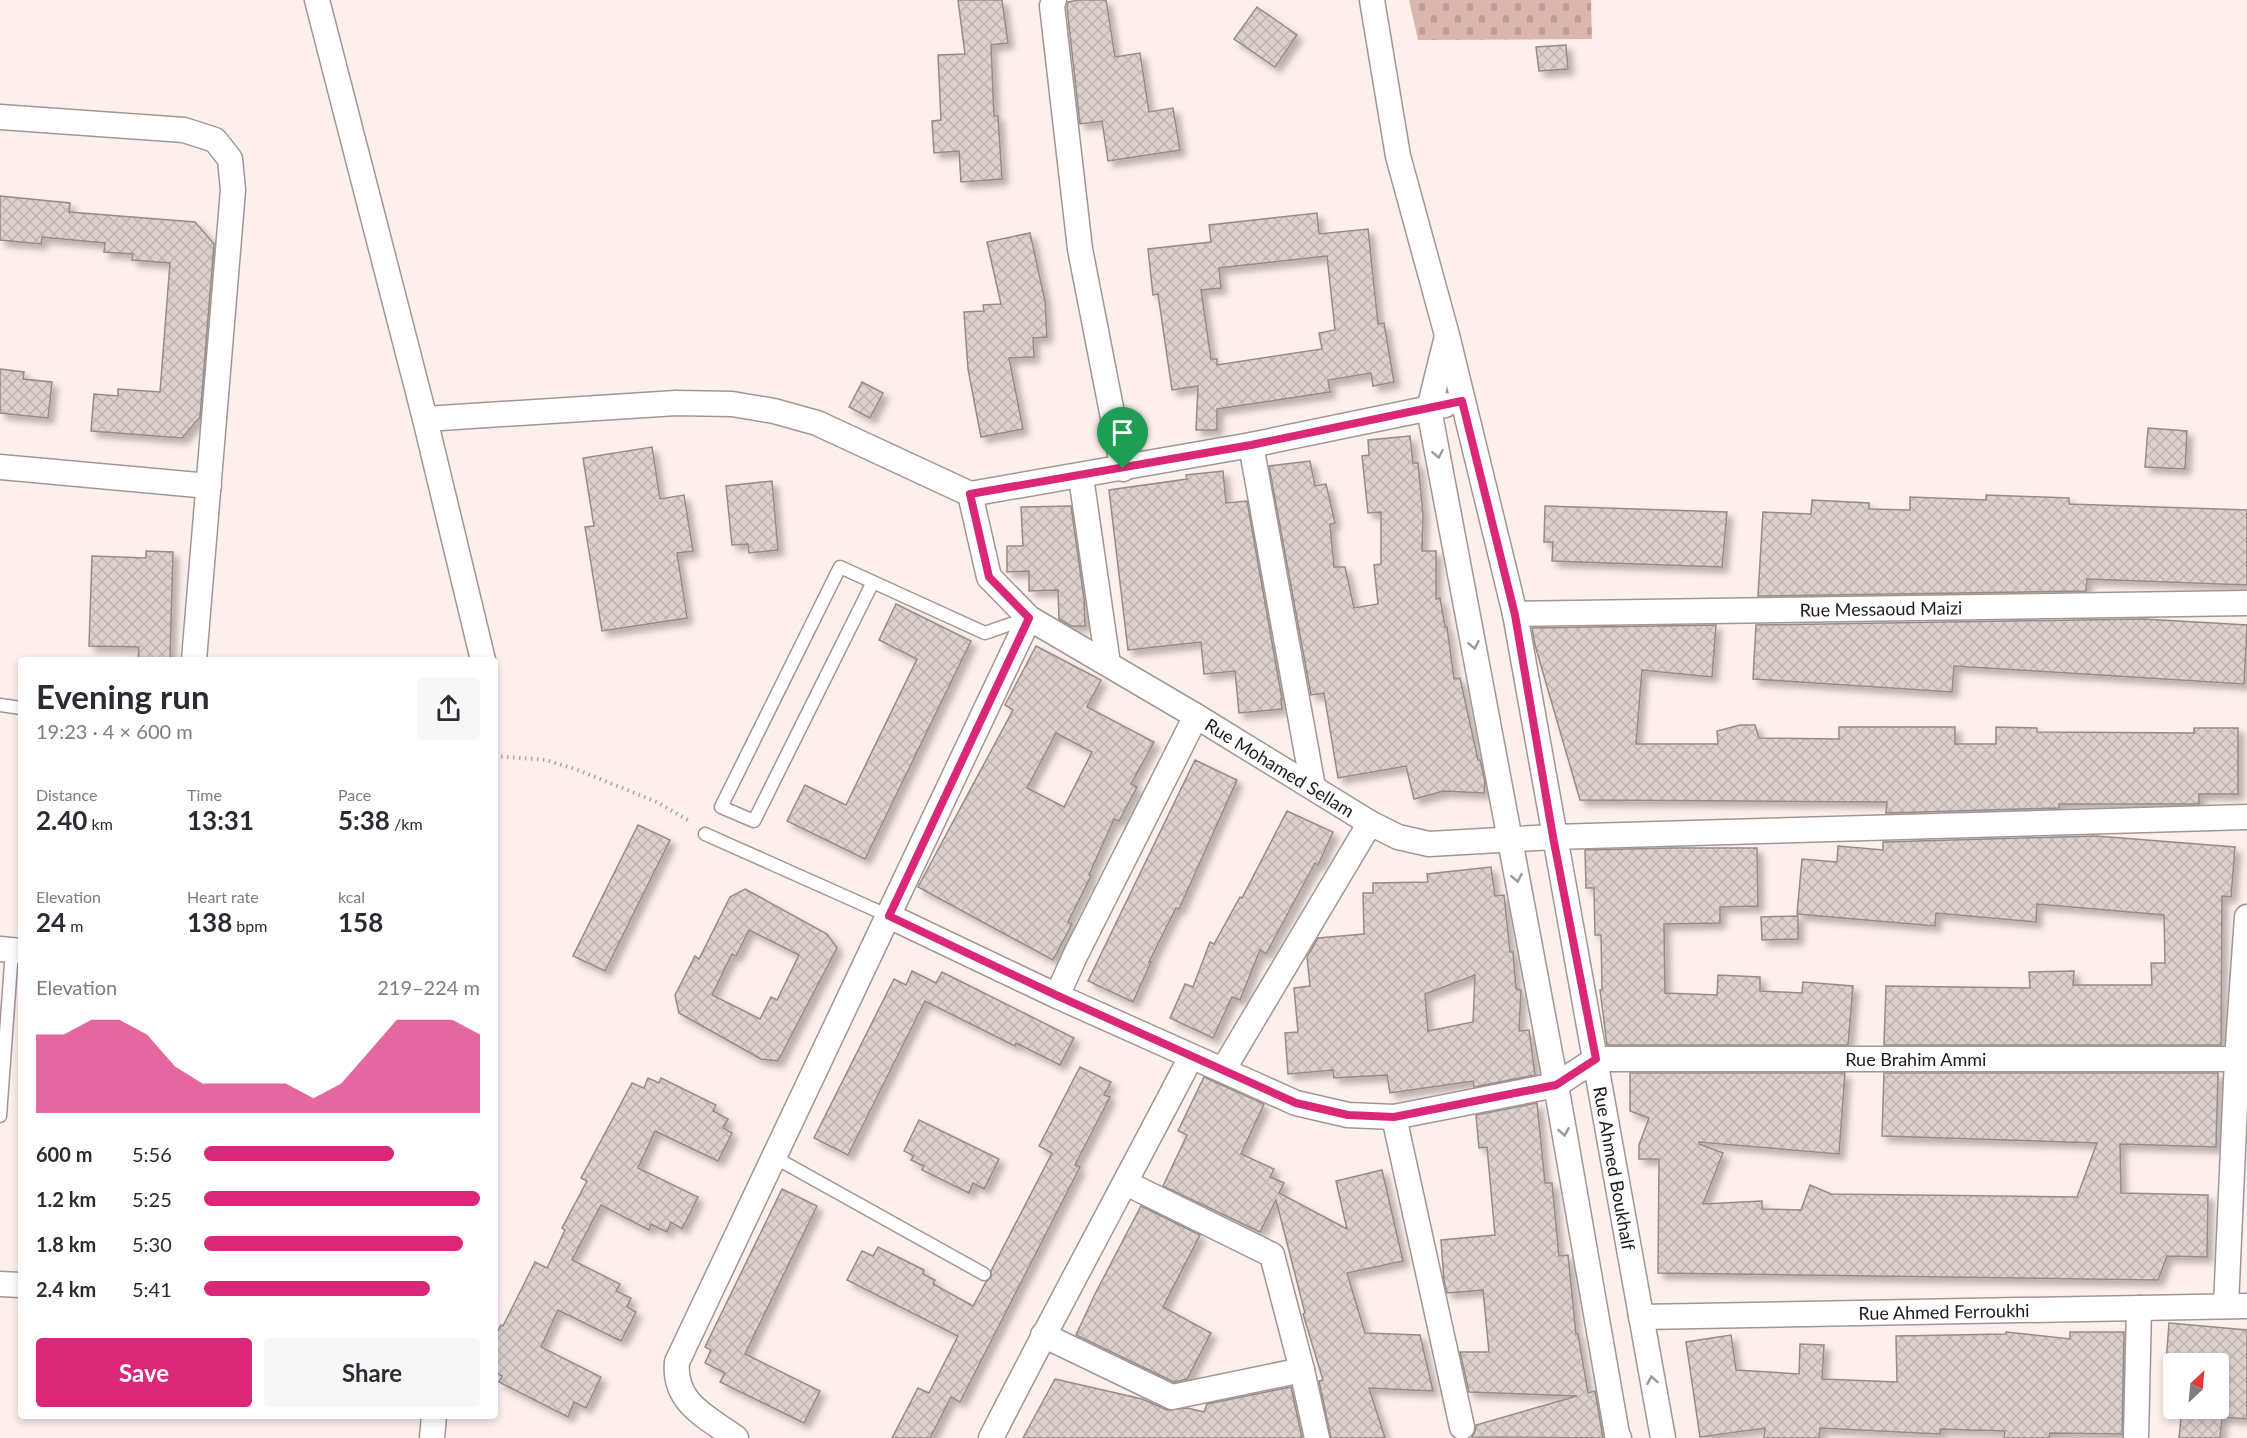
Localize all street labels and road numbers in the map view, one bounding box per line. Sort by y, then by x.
street label: Rue Messaoud Maizi [1799,596,1962,621]
street label: Rue Mohamed Sellam [1201,713,1359,822]
street label: Rue Brahim Ammi [1845,1048,1986,1070]
street label: Rue Ahmed Boukhalf [1589,1084,1640,1253]
street label: Rue Ahmed Ferroukhi [1858,1299,2030,1324]

